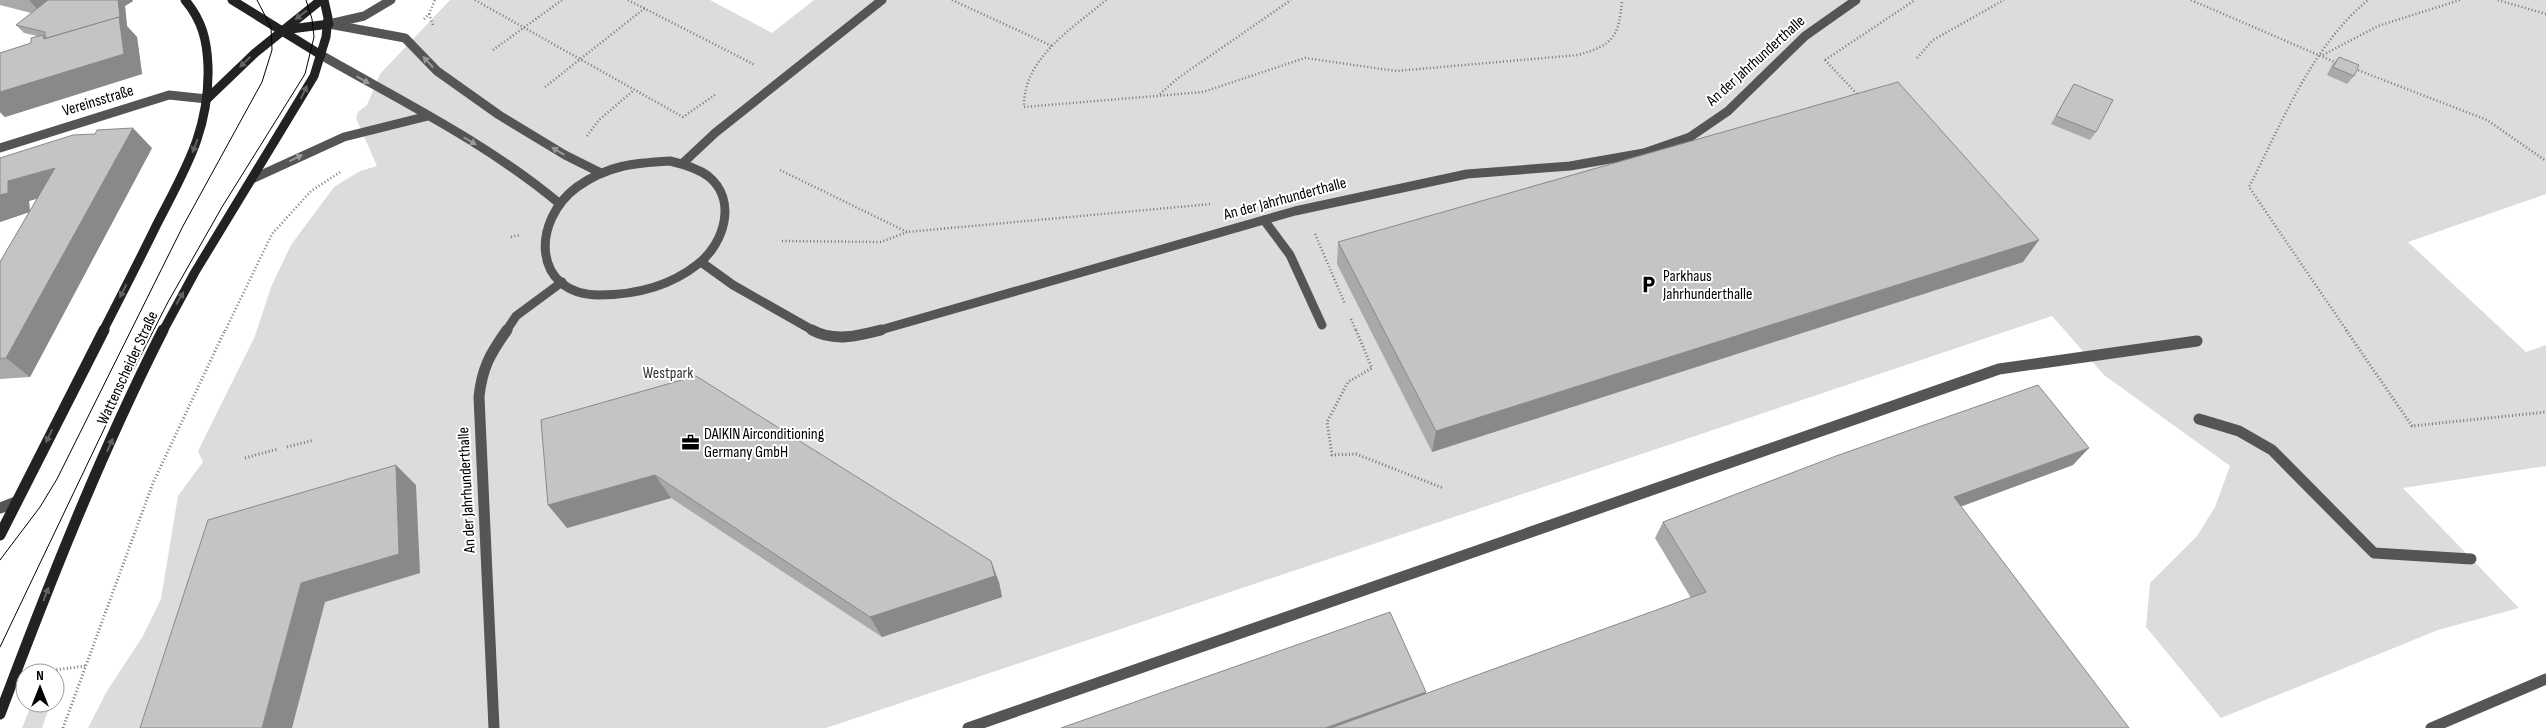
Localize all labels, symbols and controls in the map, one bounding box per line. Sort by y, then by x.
one-way arrow [294,10,308,20]
street label: An der Jahrhunderthalle [1702,12,1809,111]
one-way arrow [240,56,252,68]
one-way arrow [422,56,434,68]
one-way arrow [357,75,370,84]
street label: Vereinsstraße [60,81,136,121]
one-way arrow [300,85,308,99]
one-way arrow [464,136,477,145]
one-way arrow [191,139,199,154]
one-way arrow [552,146,565,155]
one-way arrow [289,153,303,161]
street label: An der Jahrhunderthalle [1221,173,1348,225]
place label: Parkhaus Jahrhunderthalle [1662,267,1752,304]
parking icon: Parkhaus Jahrhunderthalle [1639,275,1659,295]
one-way arrow [119,284,127,299]
one-way arrow [176,292,185,305]
street label: Wattenscheider Straße [93,308,163,428]
park label: Westpark [643,364,693,383]
place label: DAIKIN Airconditioning Germany GmbH [704,425,824,462]
street label: An der Jahrhunderthalle [454,426,480,555]
one-way arrow [45,429,53,444]
office icon: DAIKIN Airconditioning Germany GmbH [680,433,700,453]
one-way arrow [106,438,114,452]
one-way arrow [43,587,51,601]
north arrow [15,663,65,713]
text: N [36,667,44,684]

